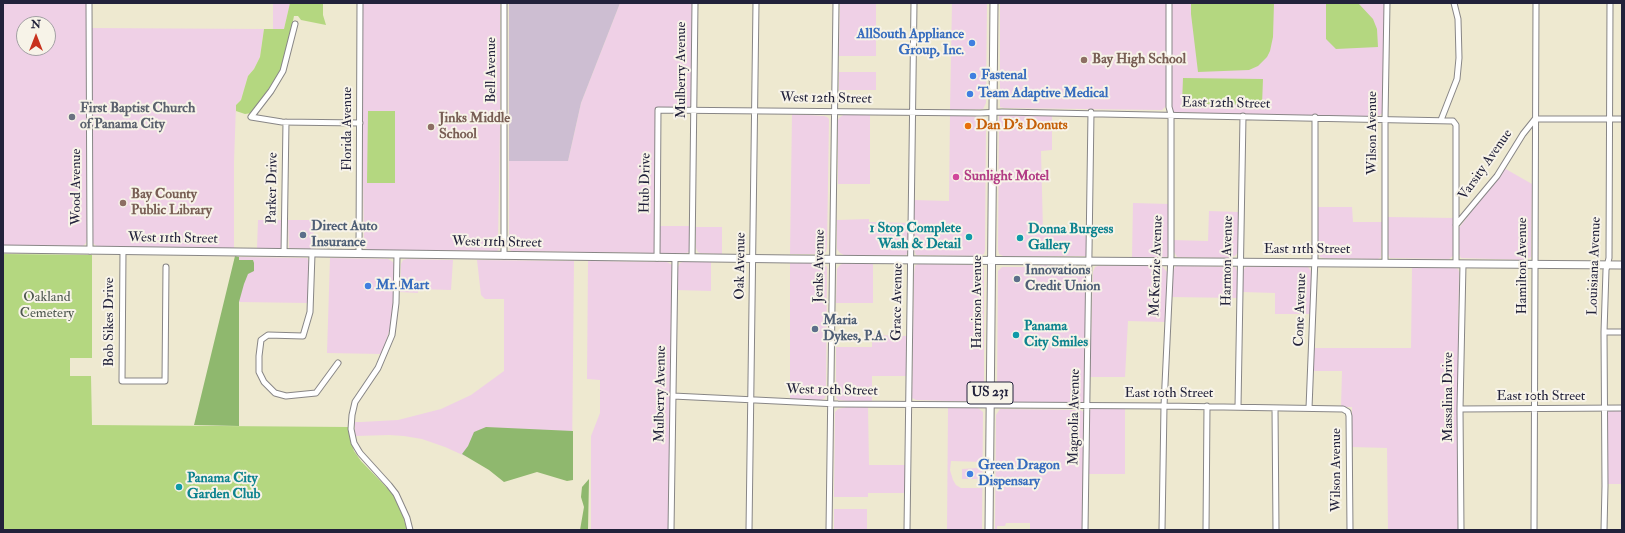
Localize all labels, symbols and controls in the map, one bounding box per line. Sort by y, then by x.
north arrow [16,16,56,56]
text: N [31,18,41,31]
street label: Mulberry Avenue [674,22,690,118]
place label: AllSouth Appliance Group, Inc. [857,27,964,60]
street label: Bell Avenue [484,37,500,103]
marker: AllSouth Appliance Group, Inc. [967,38,977,48]
place label: Bay High School [1092,52,1186,68]
marker: Bay High School [1079,55,1089,65]
place label: Fastenal [981,68,1027,84]
marker: Fastenal [968,71,978,81]
place label: Team Adaptive Medical [978,86,1108,102]
street label: Florida Avenue [340,87,356,171]
marker: Team Adaptive Medical [965,89,975,99]
street label: West 12th Street [780,90,872,108]
street label: Wilson Avenue [1365,91,1381,175]
street label: East 12th Street [1181,95,1271,113]
place label: First Baptist Church of Panama City [80,101,195,134]
place label: Jinks Middle School [439,111,510,144]
marker: First Baptist Church of Panama City [67,112,77,122]
place label: Dan D's Donuts [976,118,1068,134]
marker: Dan D's Donuts [963,121,973,131]
marker: Jinks Middle School [426,122,436,132]
street label: Varsity Avenue [1456,126,1516,204]
street label: Wood Avenue [69,149,85,225]
street label: Parker Drive [264,152,282,224]
street label: Hub Drive [637,153,655,213]
place label: Sunlight Motel [964,169,1049,185]
marker: Sunlight Motel [951,172,961,182]
place label: Bay County Public Library [131,187,212,220]
marker: Bay County Public Library [118,198,128,208]
street label: McKenzie Avenue [1147,215,1167,317]
street label: Harmon Avenue [1219,216,1237,306]
street label: Louisiana Avenue [1585,216,1605,316]
street label: Hamilton Avenue [1515,217,1531,315]
place label: Direct Auto Insurance [311,219,378,252]
place label: 1 Stop Complete Wash & Detail [869,221,961,254]
place label: Donna Burgess Gallery [1028,222,1113,254]
street label: Jenks Avenue [811,229,829,303]
street label: West 11th Street [128,230,218,248]
marker: Direct Auto Insurance [298,230,308,240]
street label: Oak Avenue [732,232,750,300]
marker: 1 Stop Complete Wash & Detail [964,232,974,242]
marker: Donna Burgess Gallery [1015,233,1025,243]
street label: West 11th Street [452,234,542,252]
street label: East 11th Street [1264,242,1350,258]
street label: Harrison Avenue [970,255,986,349]
street label: Grace Avenue [889,263,907,341]
place label: Innovations Credit Union [1025,263,1100,296]
street label: Cone Avenue [1291,273,1311,347]
marker: Innovations Credit Union [1012,274,1022,284]
street label: Bob Sikes Drive [102,277,118,367]
place label: Mr. Mart [376,278,429,294]
marker: Mr. Mart [363,281,373,291]
park label: Oakland Cemetery [20,290,74,322]
place label: Maria Dykes, P.A. [823,313,886,346]
place label: Panama City Smiles [1024,319,1088,352]
marker: Maria Dykes, P.A. [810,324,820,334]
marker: Panama City Smiles [1011,330,1021,340]
street label: Mulberry Avenue [652,345,670,443]
street label: Massalina Drive [1441,352,1457,442]
street label: Magnolia Avenue [1066,369,1084,465]
street label: West 10th Street [786,382,878,400]
road number: US 231 [967,382,1013,404]
street label: East 10th Street [1125,386,1213,402]
street label: East 10th Street [1497,389,1585,405]
street label: Wilson Avenue [1329,428,1345,512]
place label: Green Dragon Dispensary [978,458,1060,490]
marker: Green Dragon Dispensary [965,469,975,479]
place label: Panama City Garden Club [187,471,260,504]
marker: Panama City Garden Club [174,482,184,492]

